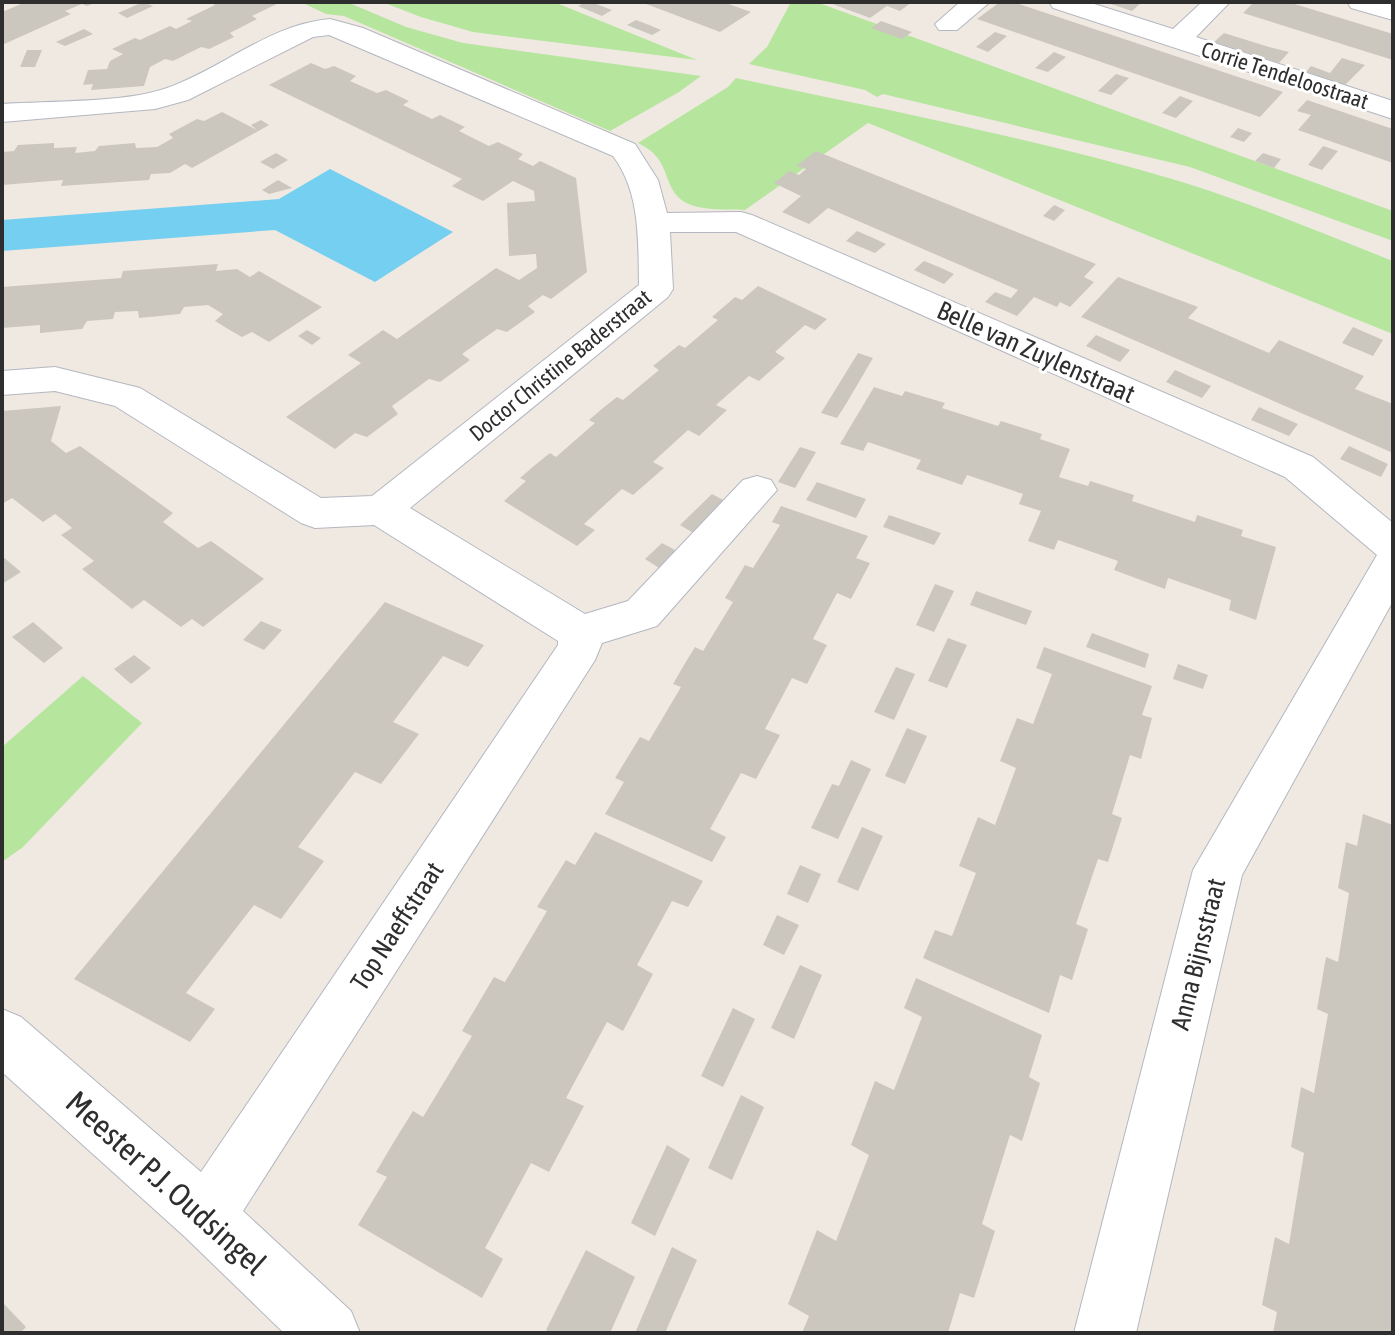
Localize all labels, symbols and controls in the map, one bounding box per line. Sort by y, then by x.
street label: Corrie Tendeloostraat [1198,36,1372,114]
street label: Doctor Christine Baderstraat [464,284,656,446]
street label: Belle van Zuylenstraat [932,295,1140,409]
street label: Top Naeffstraat [344,856,450,996]
street label: Anna Bijnsstraat [1165,875,1231,1033]
street label: Meester P.J. Oudsingel [59,1083,274,1282]

